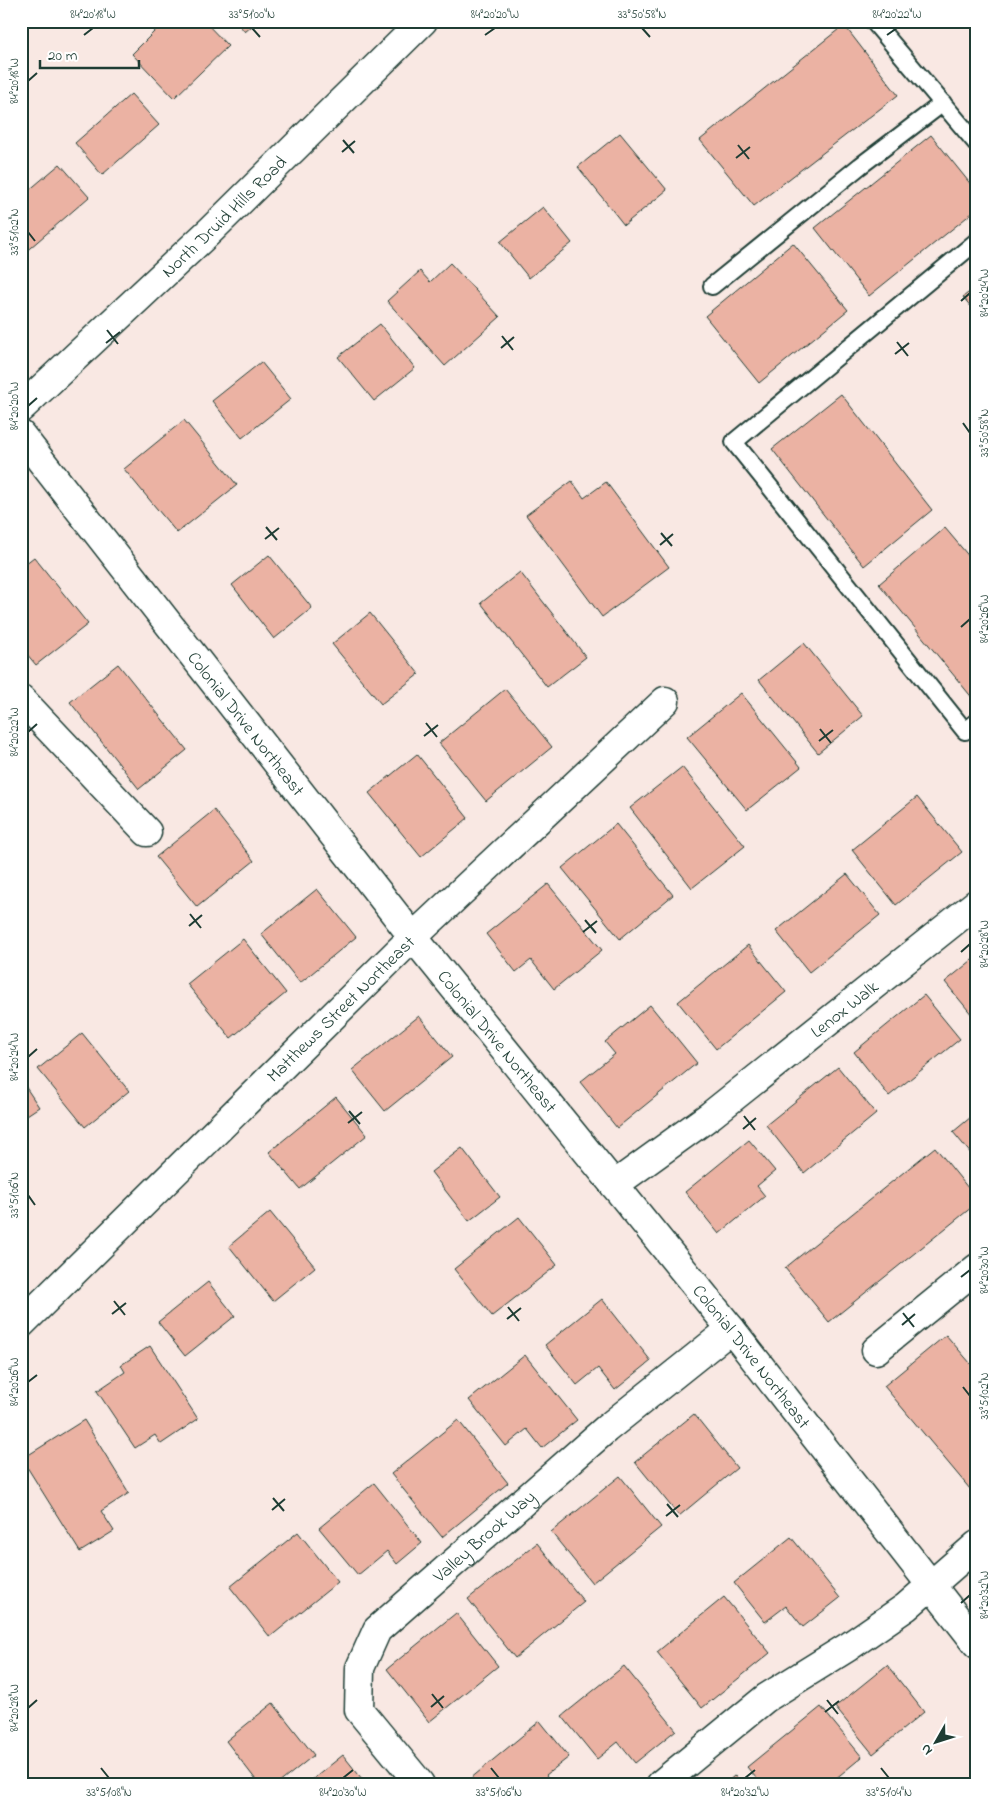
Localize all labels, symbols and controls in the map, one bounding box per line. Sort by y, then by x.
text: 84°20'18"W [70,6,116,24]
text: 33°51'00"N [229,6,275,24]
text: 84°20'20"W [471,6,519,24]
text: 33°50'58"N [618,6,666,24]
text: 84°20'22"W [872,6,922,24]
scale bar [40,38,139,70]
text: 20 m [48,45,78,67]
text: 84°20'18"W [6,58,24,104]
street label: North Druid Hills Road [157,151,294,285]
text: 33°51'02"N [6,208,24,256]
text: 84°20'24"W [976,269,994,317]
text: 84°20'20"W [6,382,24,430]
text: 33°50'58"N [976,409,994,457]
text: 84°20'26"W [976,595,994,643]
street label: Colonial Drive Northeast [180,647,310,803]
text: 84°20'22"W [6,707,24,757]
text: 84°20'28"W [976,920,994,968]
street label: Matthews Street Northeast [262,931,422,1089]
street label: Colonial Drive Northeast [430,965,562,1119]
street label: Lenox Walk [806,975,885,1046]
text: 84°20'24"W [6,1033,24,1081]
text: 33°51'06"N [6,1172,24,1218]
text: 84°20'30"W [976,1246,994,1294]
street label: Colonial Drive Northeast [685,1280,815,1435]
text: 84°20'26"W [6,1358,24,1406]
text: 33°51'02"N [976,1372,994,1420]
street label: Valley Brook Way [428,1485,542,1590]
text: 84°20'32"W [976,1571,994,1619]
text: 84°20'28"W [6,1684,24,1732]
north arrow [910,1718,960,1768]
text: N [916,1739,938,1760]
text: 33°51'08"N [86,1784,132,1802]
text: 84°20'30"W [319,1784,367,1802]
text: 33°51'06"N [476,1784,522,1802]
text: 84°20'32"W [721,1784,769,1802]
text: 33°51'04"N [866,1784,912,1802]

